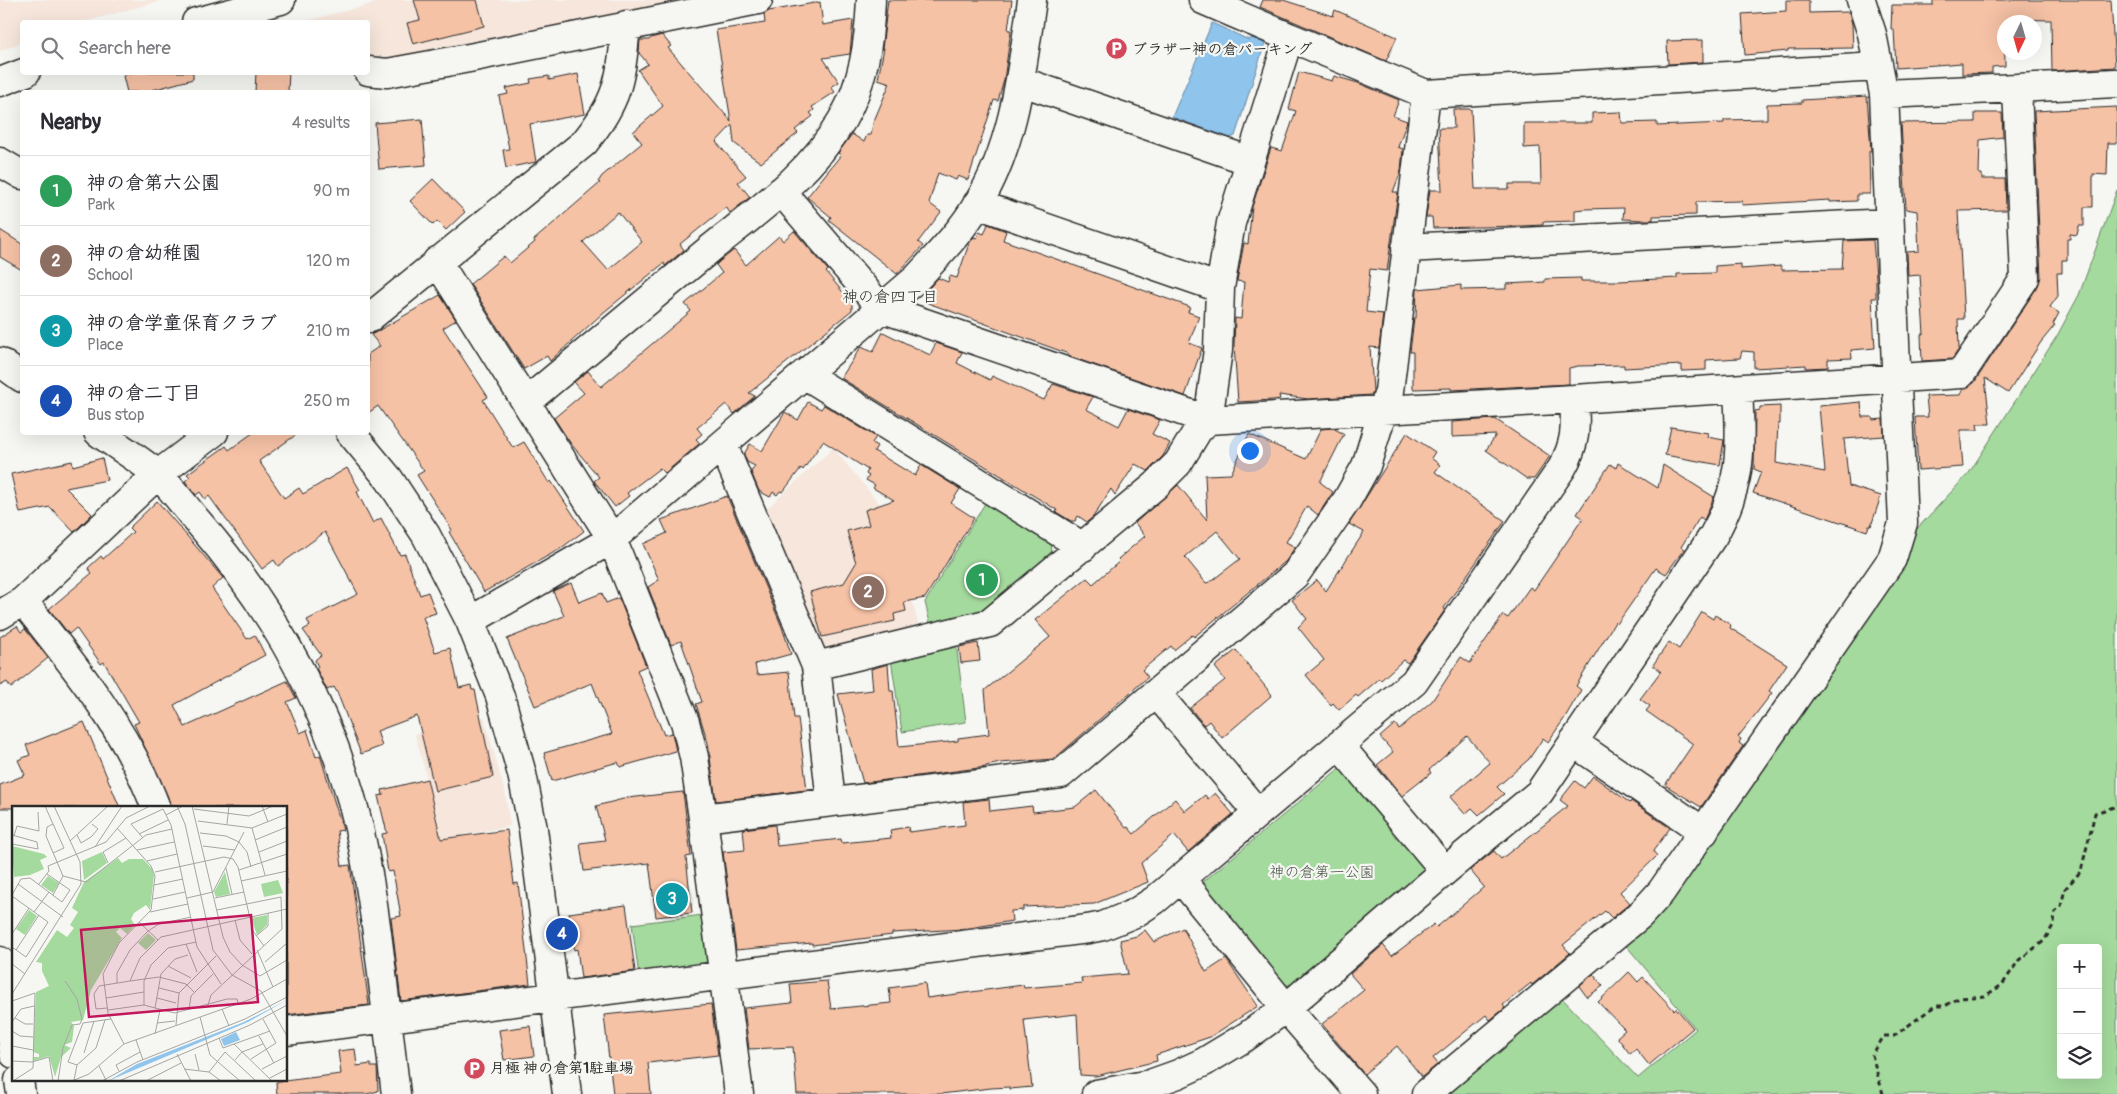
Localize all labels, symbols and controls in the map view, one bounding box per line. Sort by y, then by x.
north arrow [1997,15,2042,60]
search box [20,20,370,75]
icon: search [38,34,66,62]
text: Search here [78,36,171,60]
parking icon: ブラザー神の倉パーキング [1104,37,1128,61]
place label: ブラザー神の倉パーキング [1132,40,1313,59]
text: Nearby [40,109,101,136]
text: 4 results [292,113,350,133]
text: 神の倉第六公園 [87,171,220,195]
text: 1 [53,181,59,201]
text: 90 m [313,181,350,201]
text: Park [87,195,115,215]
text: 神の倉幼稚園 [87,241,201,265]
text: 2 [52,251,60,271]
text: 120 m [306,251,350,271]
text: School [87,265,133,285]
district label: 神の倉四丁目 [842,287,938,307]
text: 神の倉学童保育クラブ [87,311,277,335]
text: 3 [52,321,60,341]
text: 210 m [306,321,350,341]
text: Place [87,335,123,355]
text: 神の倉二丁目 [87,381,201,405]
text: 4 [51,391,61,411]
text: 250 m [304,391,350,411]
text: Bus stop [87,405,145,425]
your location [1237,438,1263,464]
pin: 1 [966,561,998,599]
pin: 2 [852,573,884,611]
inset map [12,806,288,1082]
park label: 神の倉第一公園 [1269,863,1375,882]
pin: 3 [656,880,688,918]
pin: 4 [546,915,578,953]
map controls [2057,944,2102,1079]
button: + [2057,944,2102,989]
button: − [2057,989,2102,1034]
button: layers [2057,1034,2102,1079]
parking icon: 月極 神の倉第1駐車場 [462,1056,486,1080]
place label: 月極 神の倉第1駐車場 [490,1059,634,1078]

